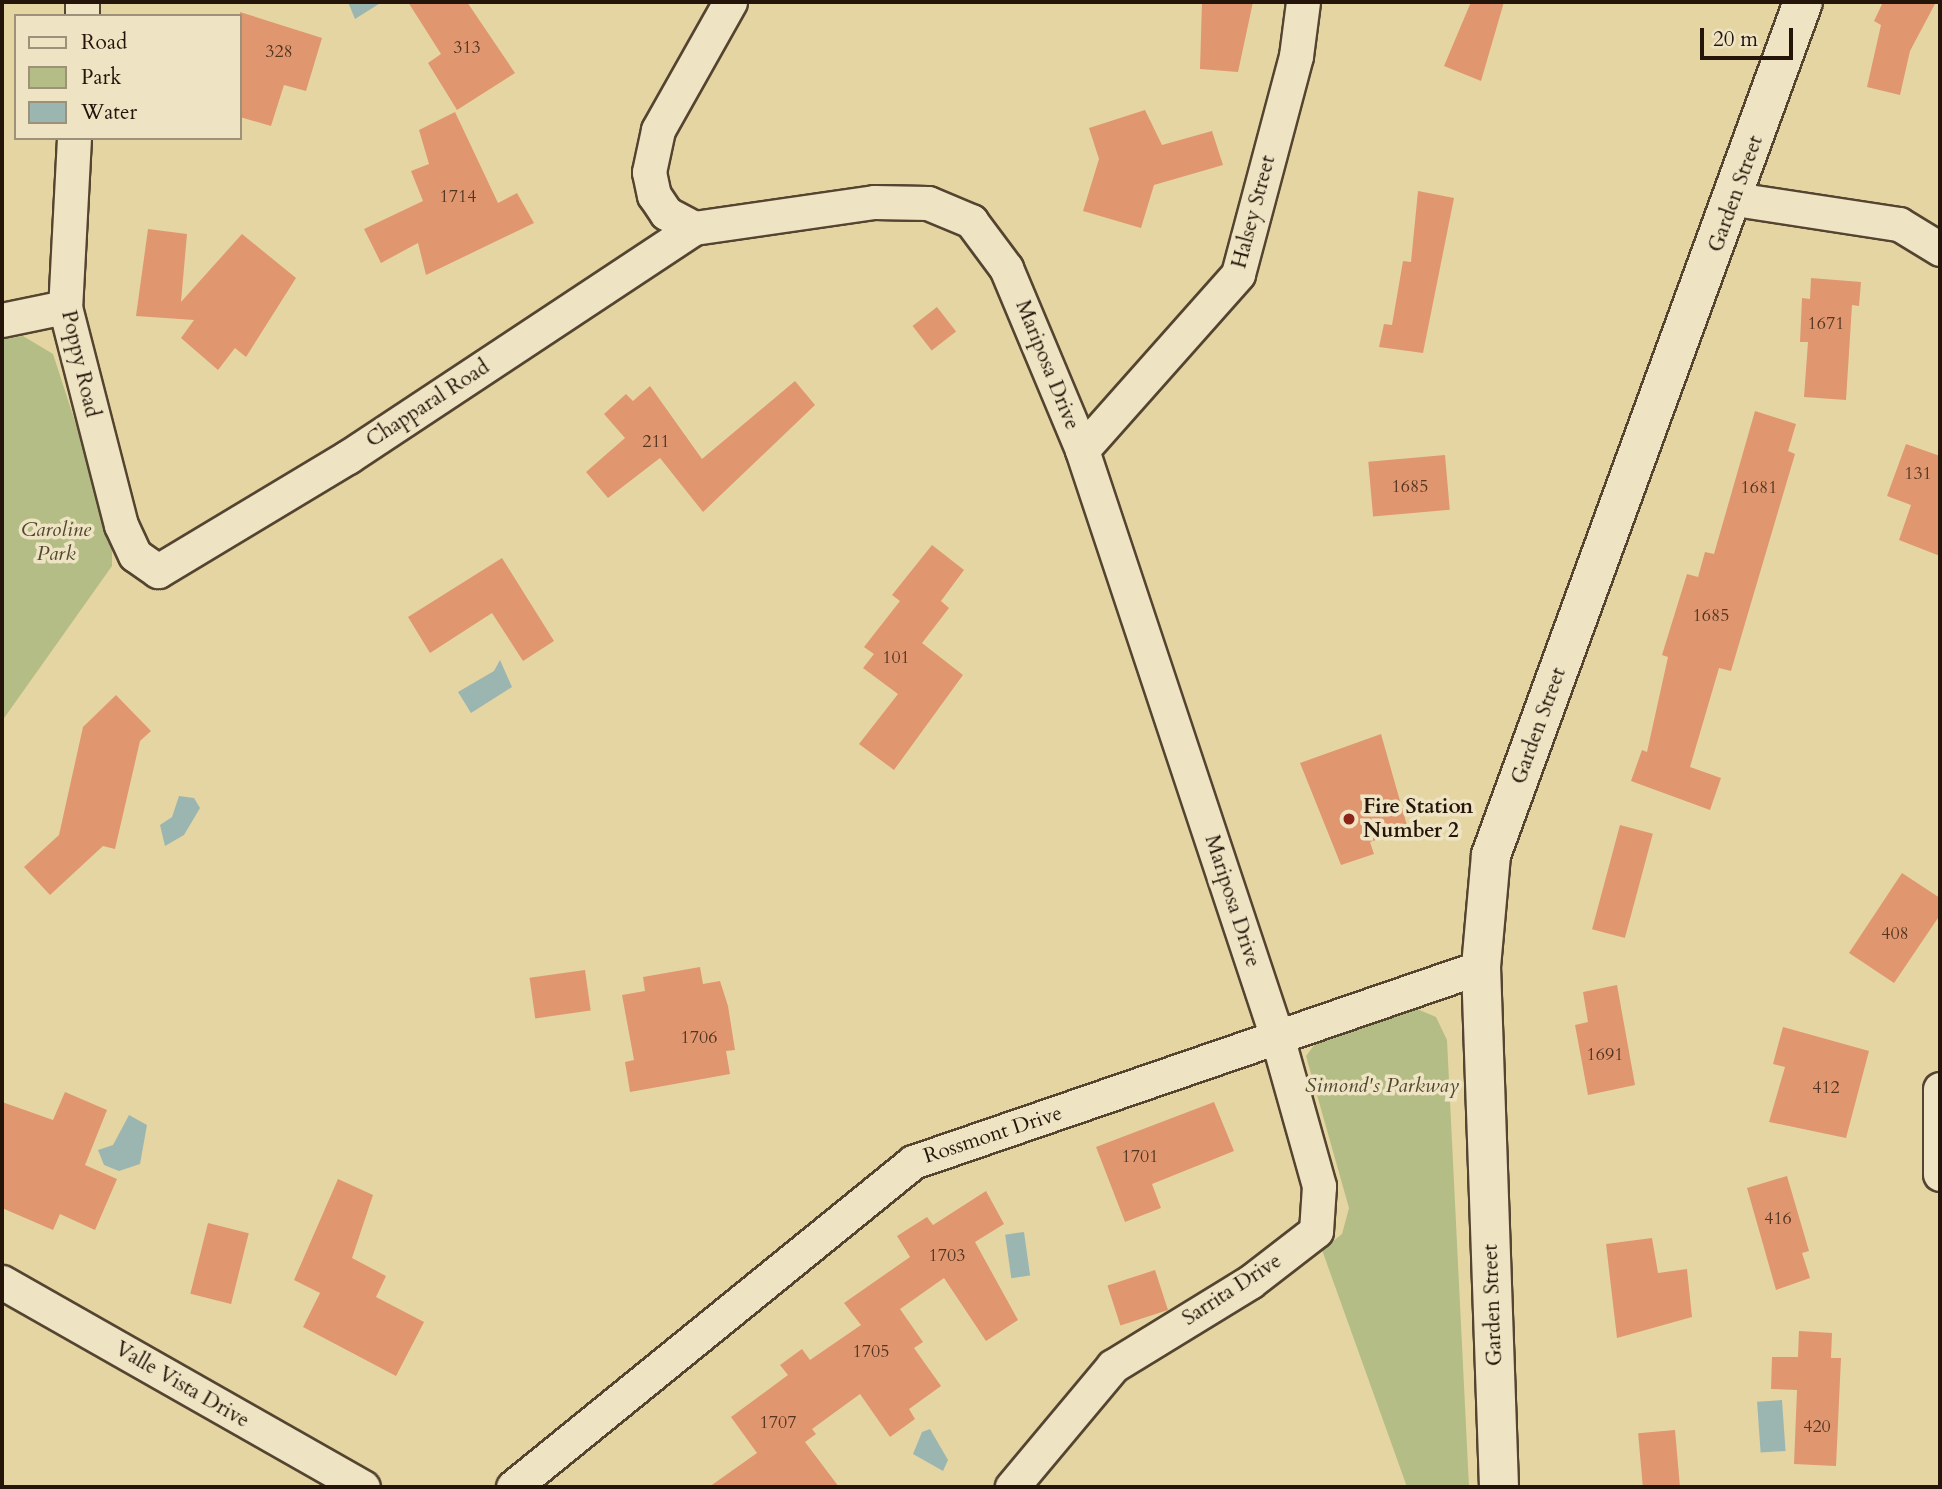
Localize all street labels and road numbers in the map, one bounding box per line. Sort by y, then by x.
street label: Garden Street [1703,132,1769,256]
street label: Halsey Street [1227,153,1281,271]
street label: Mariposa Drive [1010,297,1084,433]
street label: Poppy Road [55,308,105,420]
street label: Chapparal Road [362,355,494,453]
street label: Garden Street [1506,664,1572,788]
street label: Mariposa Drive [1199,832,1265,970]
street label: Rossmont Drive [921,1101,1065,1169]
street label: Garden Street [1478,1244,1508,1366]
street label: Sarrita Drive [1178,1249,1286,1331]
street label: Valle Vista Drive [110,1336,254,1434]

